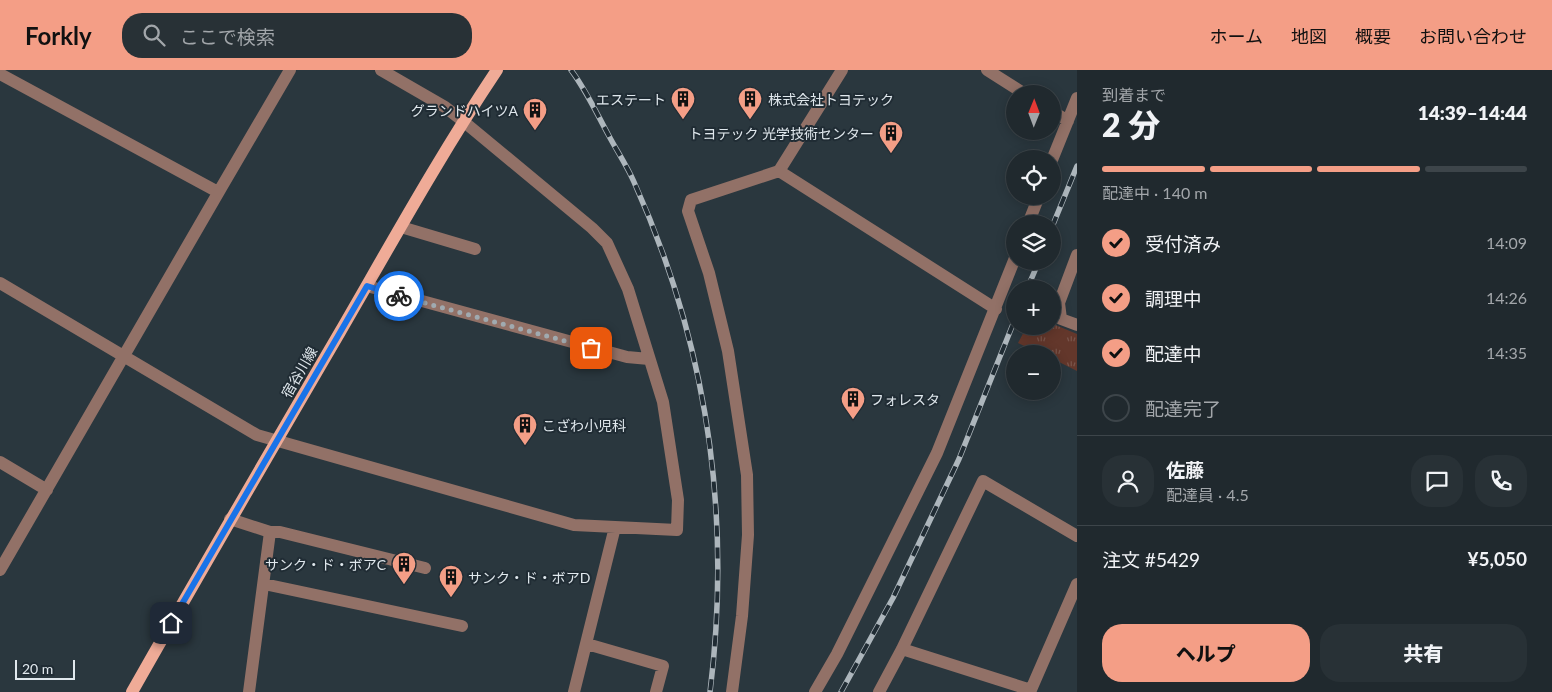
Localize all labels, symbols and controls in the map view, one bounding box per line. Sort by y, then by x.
search box [122,13,472,58]
text: Forkly [25,21,92,50]
icon: search [140,21,168,49]
text: ここで検索 [180,25,275,48]
text: ホーム [1210,25,1263,47]
text: 地図 [1291,25,1327,47]
text: 概要 [1355,25,1391,47]
text: お問い合わせ [1419,25,1527,47]
north arrow [1006,85,1061,140]
map controls [1006,85,1061,400]
text: 到着まで [1102,85,1166,104]
building icon: エステート [670,86,696,120]
building icon: 株式会社トヨテック [737,86,763,120]
place label: エステート [596,91,666,108]
place label: 株式会社トヨテック [768,91,894,108]
building icon: グランドハイツA [522,97,548,131]
text: 14:39–14:44 [1418,101,1527,124]
place label: グランドハイツA [411,102,519,119]
text: 2 分 [1102,105,1160,144]
building icon: トヨテック 光学技術センター [878,120,904,154]
place label: トヨテック 光学技術センター [688,125,874,142]
button: locate [1006,150,1061,205]
text: 配達中 · 140 m [1102,183,1207,202]
button: layers [1006,215,1061,270]
icon: check [1102,229,1130,257]
text: 受付済み [1145,232,1221,255]
text: 14:09 [1486,233,1527,252]
courier [374,271,424,321]
button: + [1006,280,1061,335]
icon: bike [385,282,413,310]
icon: check [1102,284,1130,312]
text: 調理中 [1145,287,1202,310]
text: 14:26 [1486,288,1527,307]
pin [570,327,612,369]
icon: bag [577,334,605,362]
icon: check [1102,339,1130,367]
text: 配達中 [1145,342,1202,365]
text: 14:35 [1486,343,1527,362]
street label: 宿谷川線 [278,344,320,400]
button: − [1006,345,1061,400]
building icon: フォレスタ [840,386,866,420]
place label: フォレスタ [870,391,940,408]
text: 配達完了 [1145,397,1221,420]
building icon: こざわ小児科 [512,412,538,446]
place label: こざわ小児科 [542,417,626,434]
button: person [1102,455,1154,507]
button: chat [1411,455,1463,507]
button: phone [1475,455,1527,507]
text: 佐藤 [1166,458,1204,481]
text: 配達員 · 4.5 [1166,485,1249,504]
text: ¥5,050 [1467,547,1527,570]
text: 注文 #5429 [1102,548,1200,571]
building icon: サンク・ド・ボアC [391,551,417,585]
place label: サンク・ド・ボアC [265,556,387,573]
building icon: サンク・ド・ボアD [438,564,464,598]
place label: サンク・ド・ボアD [468,569,590,586]
pin [150,602,192,644]
icon: home [157,609,185,637]
button: ヘルプ [1102,624,1310,682]
button: 共有 [1320,624,1527,682]
scale bar [15,657,75,680]
text: 20 m [22,660,53,677]

